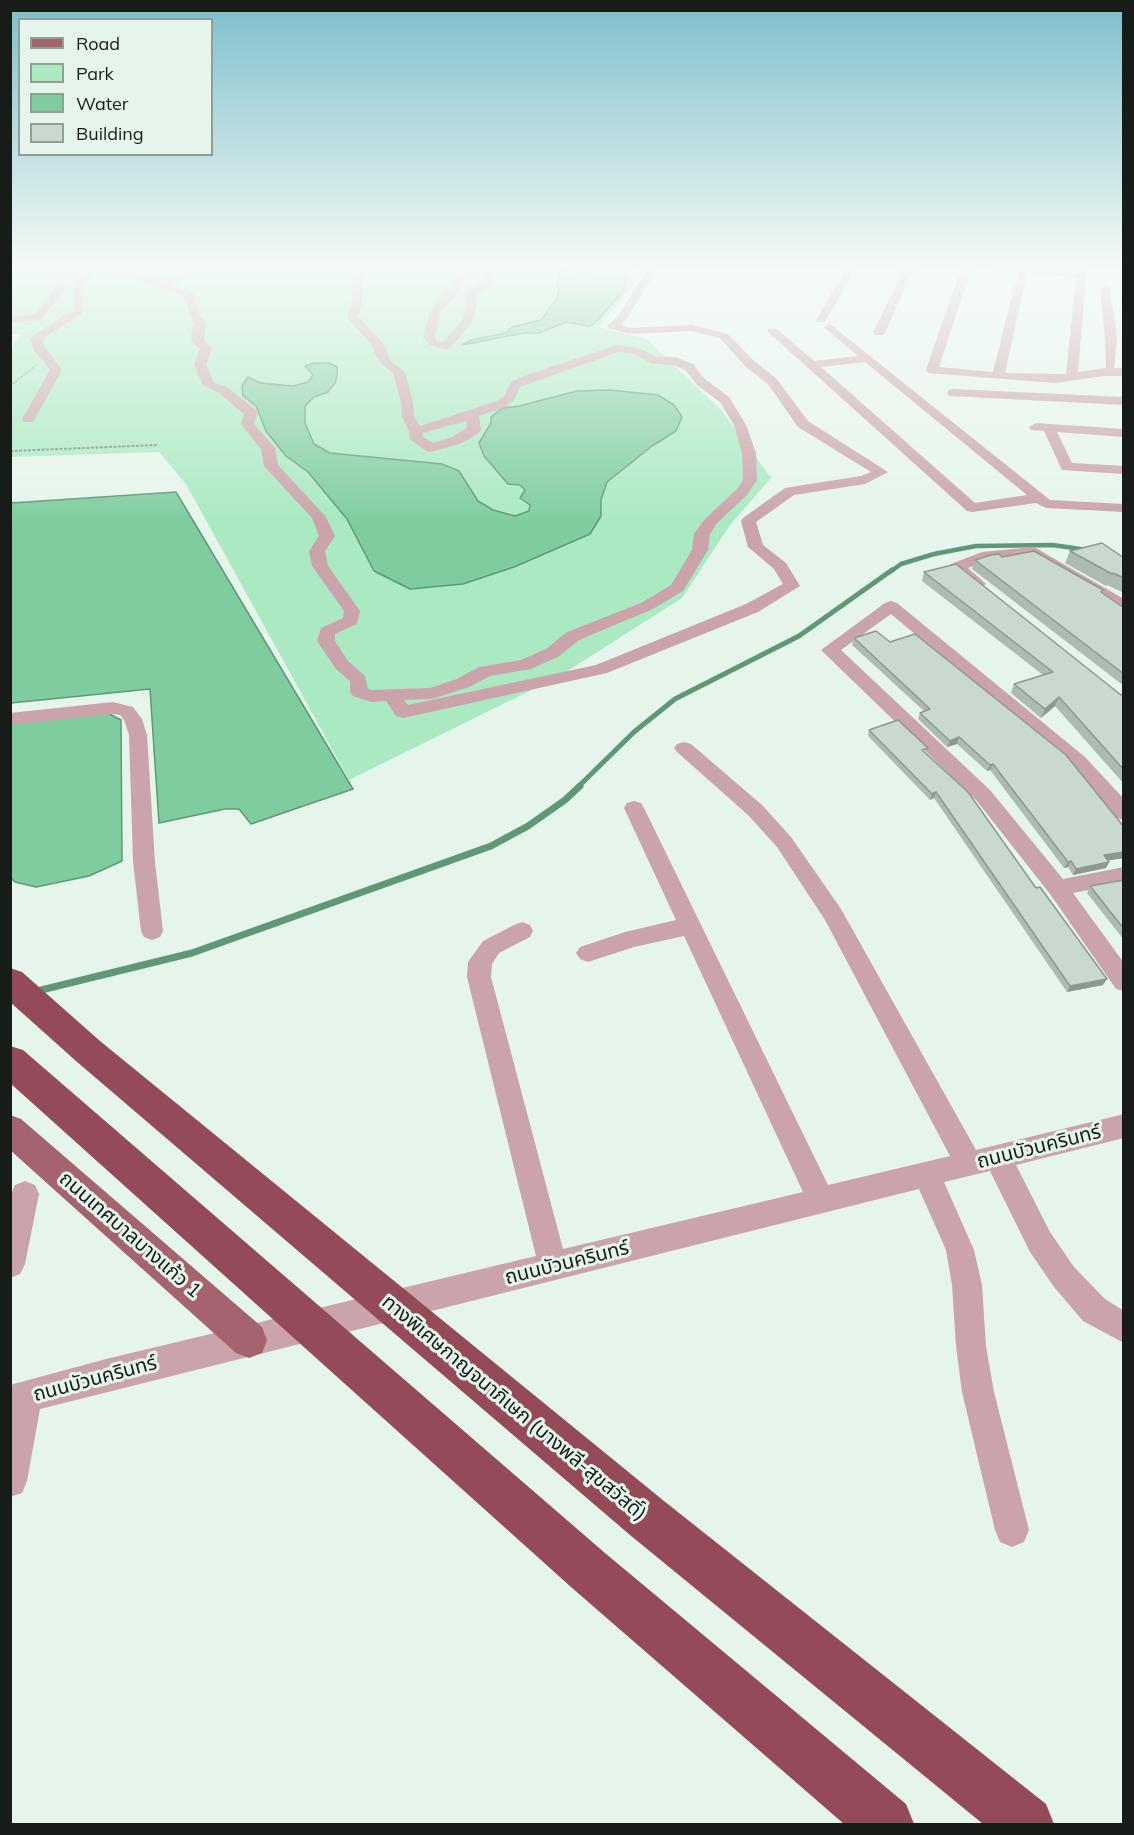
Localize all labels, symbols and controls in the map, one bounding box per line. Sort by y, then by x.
legend [18,18,213,156]
text: Road [76,32,120,55]
text: Park [76,62,114,85]
text: Water [76,92,128,115]
text: Building [76,122,144,145]
street label: ถนนบัวนครินทร์ [974,1120,1104,1174]
street label: ถนนเทศบาลบางแก้ว 1 [54,1167,206,1303]
street label: ถนนบัวนครินทร์ [502,1236,632,1290]
street label: ทางพิเศษกาญจนาภิเษก (บางพลี-สุขสวัสดิ์) [377,1290,651,1526]
street label: ถนนบัวนครินทร์ [31,1351,159,1407]

